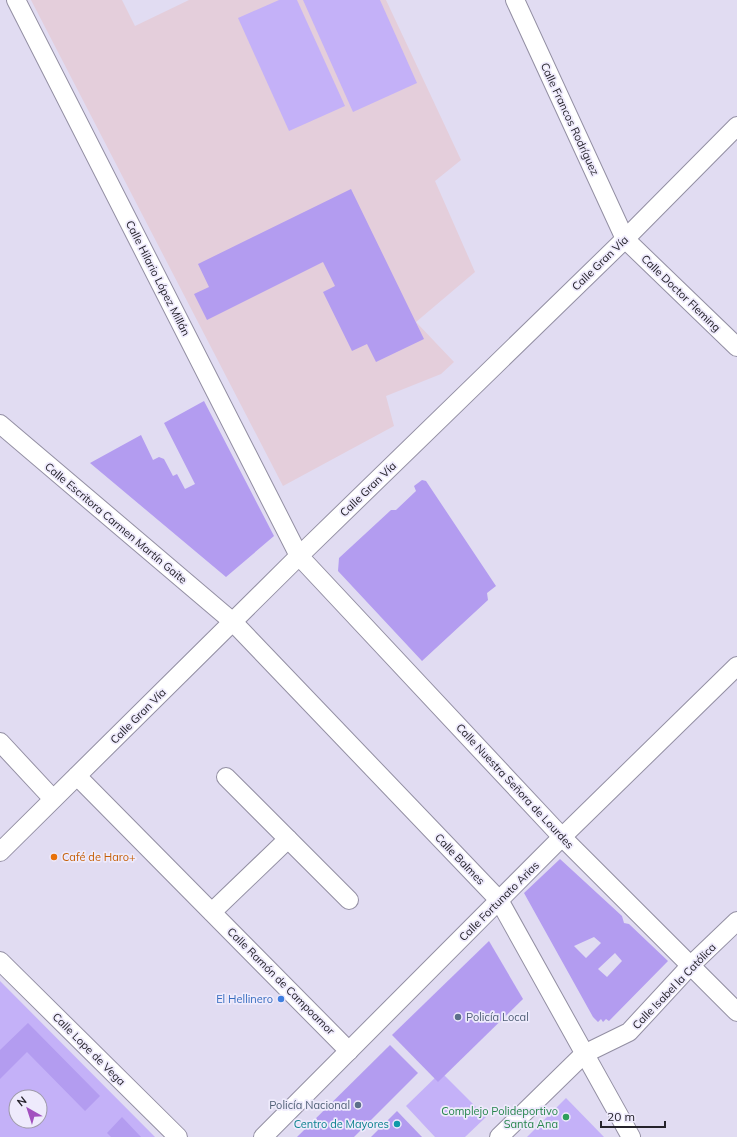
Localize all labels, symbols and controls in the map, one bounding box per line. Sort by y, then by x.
street label: Calle Francos Rodríguez [538,60,602,178]
street label: Calle Hilario López Millán [123,218,193,338]
street label: Calle Gran Vía [569,233,631,293]
street label: Calle Doctor Fleming [638,251,724,335]
street label: Calle Escritora Carmen Martín Gaite [42,459,190,587]
street label: Calle Gran Vía [337,459,399,519]
street label: Calle Gran Vía [107,685,169,747]
street label: Calle Nuestra Señora de Lourdes [453,720,577,852]
street label: Calle Balmes [432,830,488,888]
place label: Café de Haro+ [62,850,136,864]
marker: Café de Haro+ [49,852,59,862]
street label: Calle Fortunato Arias [456,858,542,944]
street label: Calle Ramón de Campoamor [224,924,338,1038]
street label: Calle Isabel la Católica [629,940,719,1032]
place label: El Hellinero [216,992,273,1006]
marker: El Hellinero [276,994,286,1004]
street label: Calle Lope de Vega [50,1010,128,1088]
place label: Policía Local [466,1010,529,1024]
marker: Policía Local [453,1012,463,1022]
north arrow [8,1089,48,1129]
text: N [14,1093,29,1109]
place label: Policía Nacional [269,1098,350,1112]
marker: Policía Nacional [353,1100,363,1110]
scale bar [601,1103,665,1129]
place label: Complejo Polideportivo Santa Ana [441,1104,558,1131]
text: 20 m [607,1109,635,1124]
marker: Complejo Polideportivo Santa Ana [561,1112,571,1122]
place label: Centro de Mayores [294,1117,389,1131]
marker: Centro de Mayores [392,1119,402,1129]

